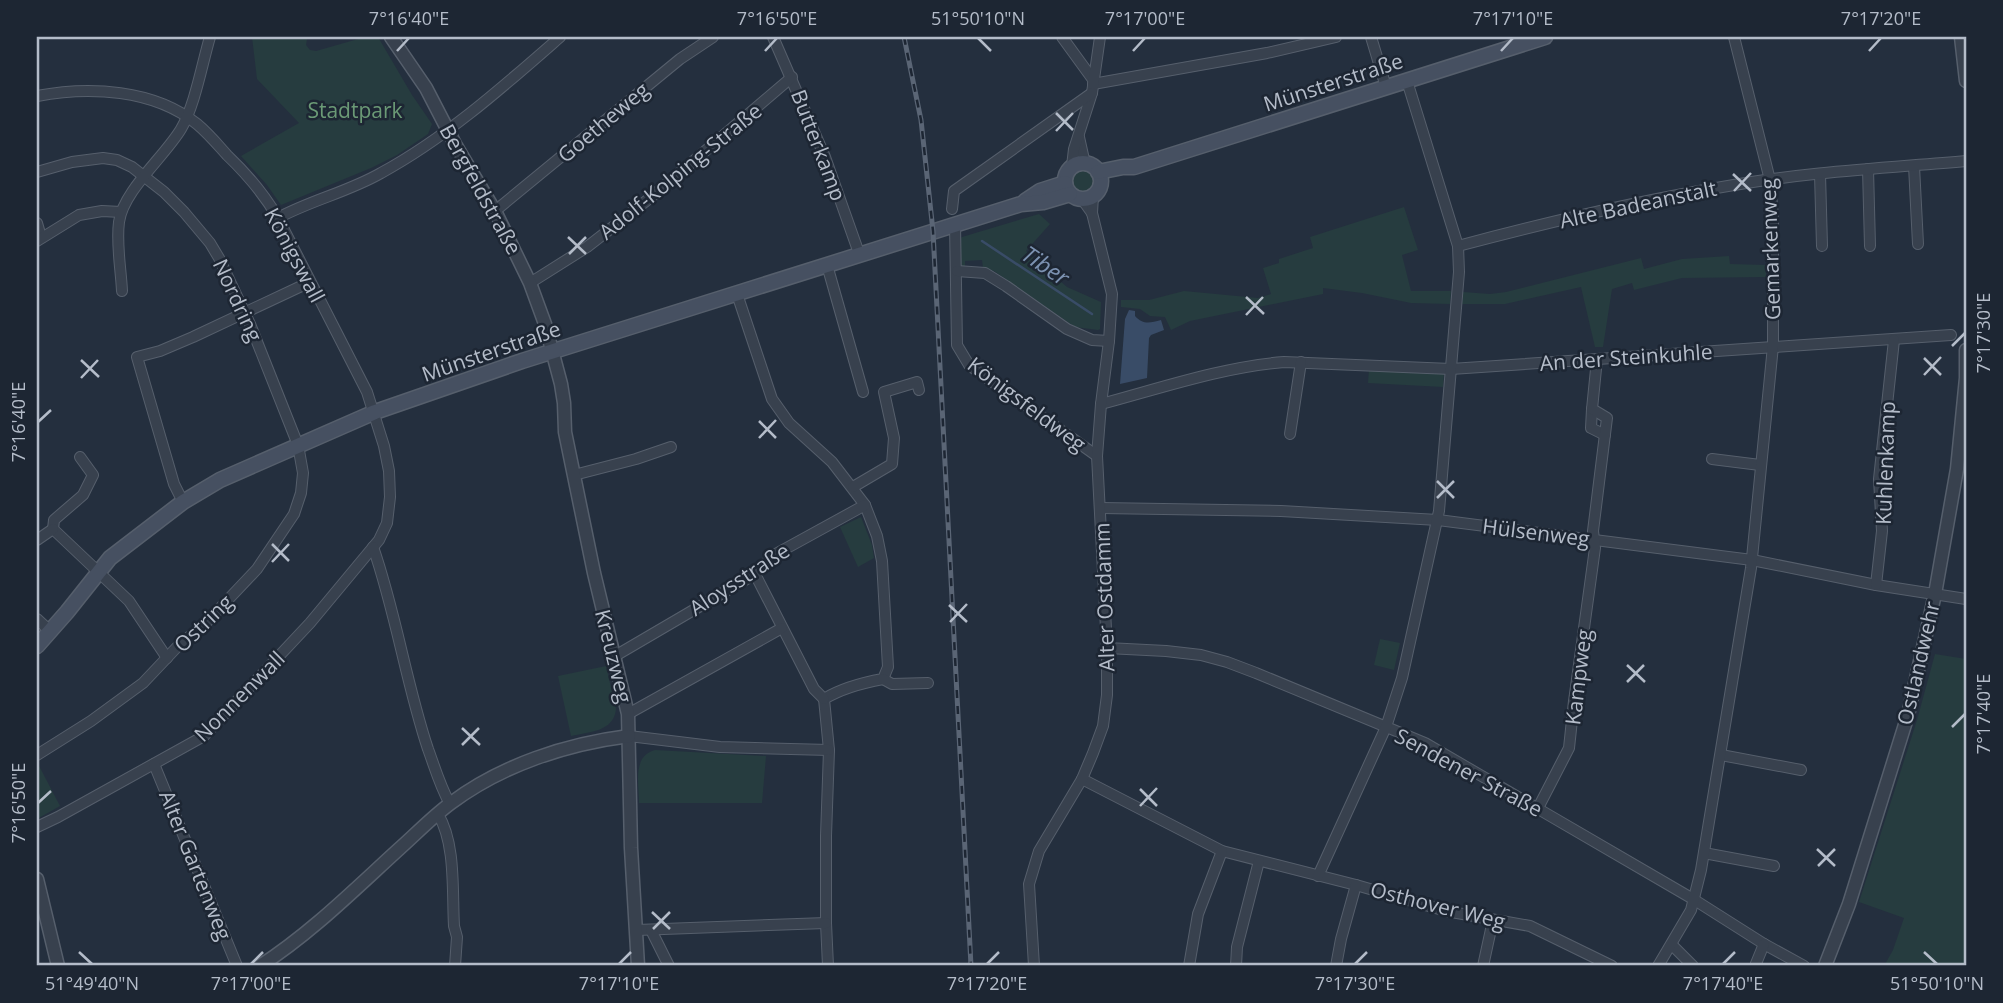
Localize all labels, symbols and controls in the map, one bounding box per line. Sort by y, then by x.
text: 7°16'40"E [369,6,449,30]
text: 7°16'50"E [737,6,817,30]
text: 51°50'10"N [931,6,1025,30]
text: 7°17'00"E [1105,6,1185,30]
text: 7°17'10"E [1473,6,1553,30]
text: 7°17'20"E [1841,6,1921,30]
street label: Münsterstraße [1260,46,1406,118]
street label: Goetheweg [551,75,655,169]
street label: Butterkamp [785,85,853,205]
park label: Stadtpark [307,96,403,124]
street label: Adolf-Kolping-Straße [593,97,767,245]
street label: Bergfeldstraße [434,119,528,259]
street label: Alte Badeanstalt [1557,174,1719,234]
street label: Gemarkenweg [1754,178,1786,320]
street label: Königswall [258,203,332,307]
water label: Tiber [1016,237,1077,293]
street label: Nordring [207,254,269,346]
text: 7°17'30"E [1971,293,1995,373]
street label: Münsterstraße [418,314,564,388]
street label: An der Steinkuhle [1539,337,1713,377]
street label: Königsfeldweg [962,350,1092,458]
text: 7°16'40"E [6,382,30,462]
street label: Kuhlenkamp [1869,401,1901,525]
street label: Hülsenweg [1481,512,1591,552]
street label: Alter Ostdamm [1087,522,1121,672]
street label: Aloysstraße [683,536,795,622]
street label: Ostring [167,588,239,658]
street label: Ostlandwehr [1890,598,1946,728]
street label: Kreuzweg [589,606,639,706]
street label: Kampweg [1558,628,1598,726]
street label: Nonnenwall [188,645,290,747]
text: 7°17'40"E [1971,674,1995,754]
street label: Sendener Straße [1390,721,1548,823]
text: 7°16'50"E [6,763,30,843]
street label: Alter Gartenweg [153,786,239,944]
street label: Osthover Weg [1368,875,1508,935]
text: 51°49'40"N [45,971,139,995]
text: 7°17'00"E [211,971,291,995]
text: 7°17'10"E [579,971,659,995]
text: 7°17'20"E [947,971,1027,995]
text: 7°17'30"E [1315,971,1395,995]
text: 7°17'40"E [1683,971,1763,995]
text: 51°50'10"N [1890,971,1984,995]

